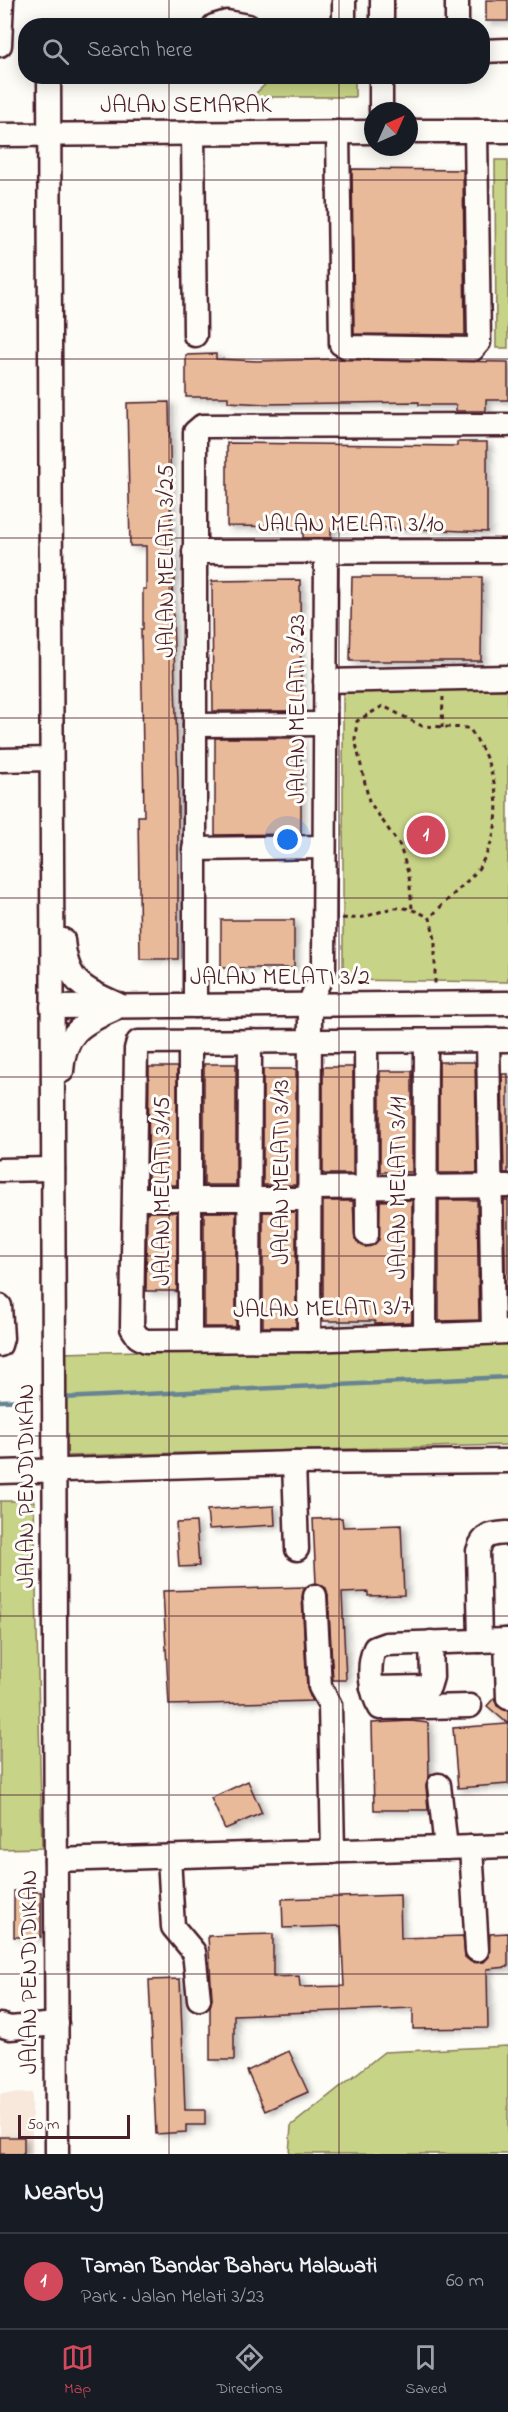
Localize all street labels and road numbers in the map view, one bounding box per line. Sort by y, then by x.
street label: JALAN SEMARAK [100,89,272,124]
street label: JALAN MELATI 3/25 [150,464,185,658]
street label: JALAN MELATI 3/10 [258,508,444,543]
street label: JALAN MELATI 3/23 [281,614,316,804]
street label: JALAN MELATI 3/2 [190,961,370,996]
street label: JALAN MELATI 3/13 [265,1079,300,1265]
street label: JALAN MELATI 3/15 [146,1096,181,1286]
street label: JALAN MELATI 3/11 [382,1096,417,1280]
street label: JALAN MELATI 3/7 [233,1291,411,1329]
street label: JALAN PENDIDIKAN [10,1384,45,1588]
street label: JALAN PENDIDIKAN [13,1870,48,2074]

